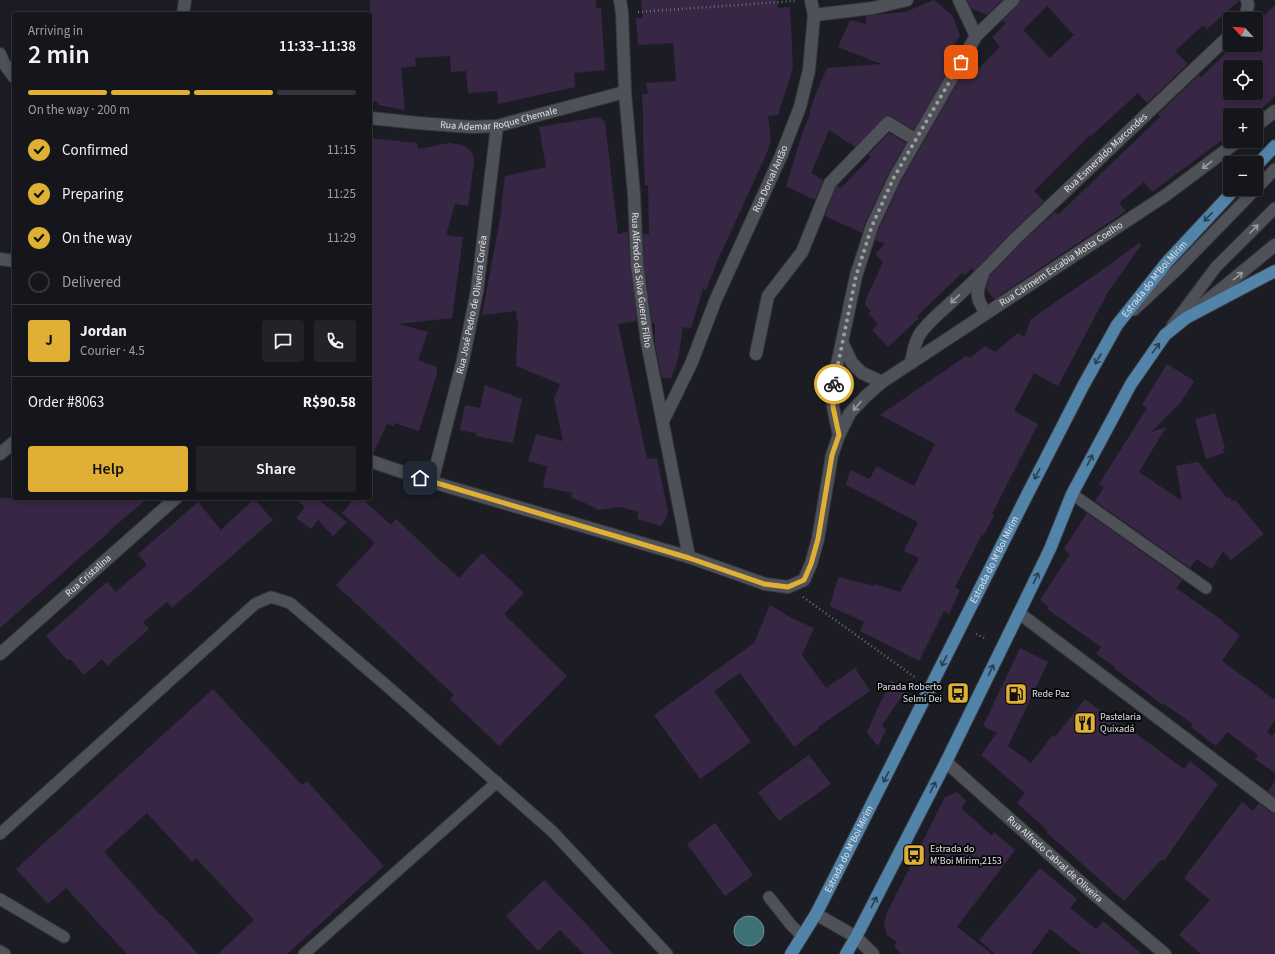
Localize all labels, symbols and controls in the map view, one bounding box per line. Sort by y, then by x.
north arrow [1223,12,1263,52]
map controls [1223,12,1263,196]
text: Arriving in [28,22,83,40]
text: 2 min [28,36,90,73]
text: 11:33–11:38 [279,36,356,57]
pin [944,45,978,79]
icon: bag [950,51,972,73]
button: locate [1223,60,1263,100]
text: On the way · 200 m [28,101,130,119]
street label: Rua Ademar Roque Chemale [440,103,559,134]
button: + [1223,108,1263,148]
street label: Rua Esmeraldo Marcondes [1061,110,1151,196]
icon: check [28,139,50,161]
text: Confirmed [62,140,128,161]
text: 11:15 [327,141,356,159]
street label: Rua Dorval Antão [749,143,791,215]
button: − [1223,156,1263,196]
one-way arrow [1201,160,1212,169]
icon: check [28,183,50,205]
text: Preparing [62,184,123,205]
text: 11:25 [327,185,356,203]
street label: Rua Alfredo da Silva Guerra Filho [628,212,655,349]
one-way arrow [1204,212,1213,222]
street label: Rua Cármem Escabia Motta Coelho [997,218,1126,310]
one-way arrow [1249,224,1259,234]
icon: check [28,227,50,249]
text: On the way [62,228,132,249]
text: 11:29 [327,229,356,247]
street label: Rua José Pedro de Oliveira Corrêa [453,234,491,376]
street label: Estrada do M'Boi Mirim [1119,238,1190,321]
one-way arrow [1232,271,1243,280]
text: Delivered [62,272,121,293]
one-way arrow [951,294,961,303]
button: chat [262,320,304,362]
button: phone [314,320,356,362]
text: Jordan [80,321,127,342]
text: J [45,330,53,351]
text: Courier · 4.5 [80,342,145,360]
one-way arrow [1152,343,1160,354]
one-way arrow [1093,353,1101,365]
courier [814,364,854,404]
icon: bike [823,373,845,395]
text: Order #8063 [28,392,104,413]
text: R$90.58 [303,392,356,413]
one-way arrow [852,400,861,411]
button: Help [28,446,188,492]
button: Share [196,446,356,492]
one-way arrow [1087,454,1094,466]
pin [403,461,437,495]
icon: home [409,467,431,489]
one-way arrow [1033,468,1041,480]
street label: Estrada do M'Boi Mirim [967,514,1022,606]
street label: Rua Cristalina [62,551,115,600]
one-way arrow [1033,572,1040,584]
one-way arrow [940,654,947,666]
one-way arrow [988,664,995,676]
place label: Parada Roberto Selmi Dei [877,680,942,706]
bus stop icon: Parada Roberto Selmi Dei [945,680,971,706]
fuel station icon: Rede Paz [1003,681,1029,707]
place label: Rede Paz [1032,687,1070,701]
restaurant icon: Pastelaria Quixadá [1072,710,1098,736]
place label: Pastelaria Quixadá [1100,710,1141,736]
one-way arrow [882,771,889,783]
one-way arrow [930,781,937,793]
street label: Estrada do M'Boi Mirim [821,803,877,895]
street label: Rua Alfredo Cabral de Oliveira [1004,813,1106,906]
bus stop icon: Estrada do M'Boi Mirim,2153 [901,842,927,868]
place label: Estrada do M'Boi Mirim,2153 [930,842,1002,868]
one-way arrow [871,897,878,909]

